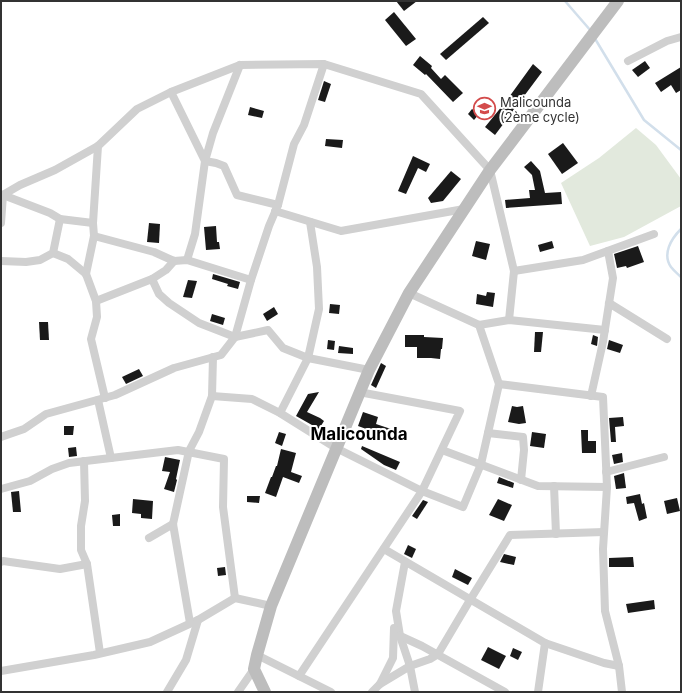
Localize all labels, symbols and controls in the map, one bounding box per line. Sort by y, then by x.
place label: Malicounda (2ème cycle) [500,94,580,125]
school or university icon: Malicounda (2ème cycle) [472,96,498,122]
district label: Malicounda [310,424,408,444]

